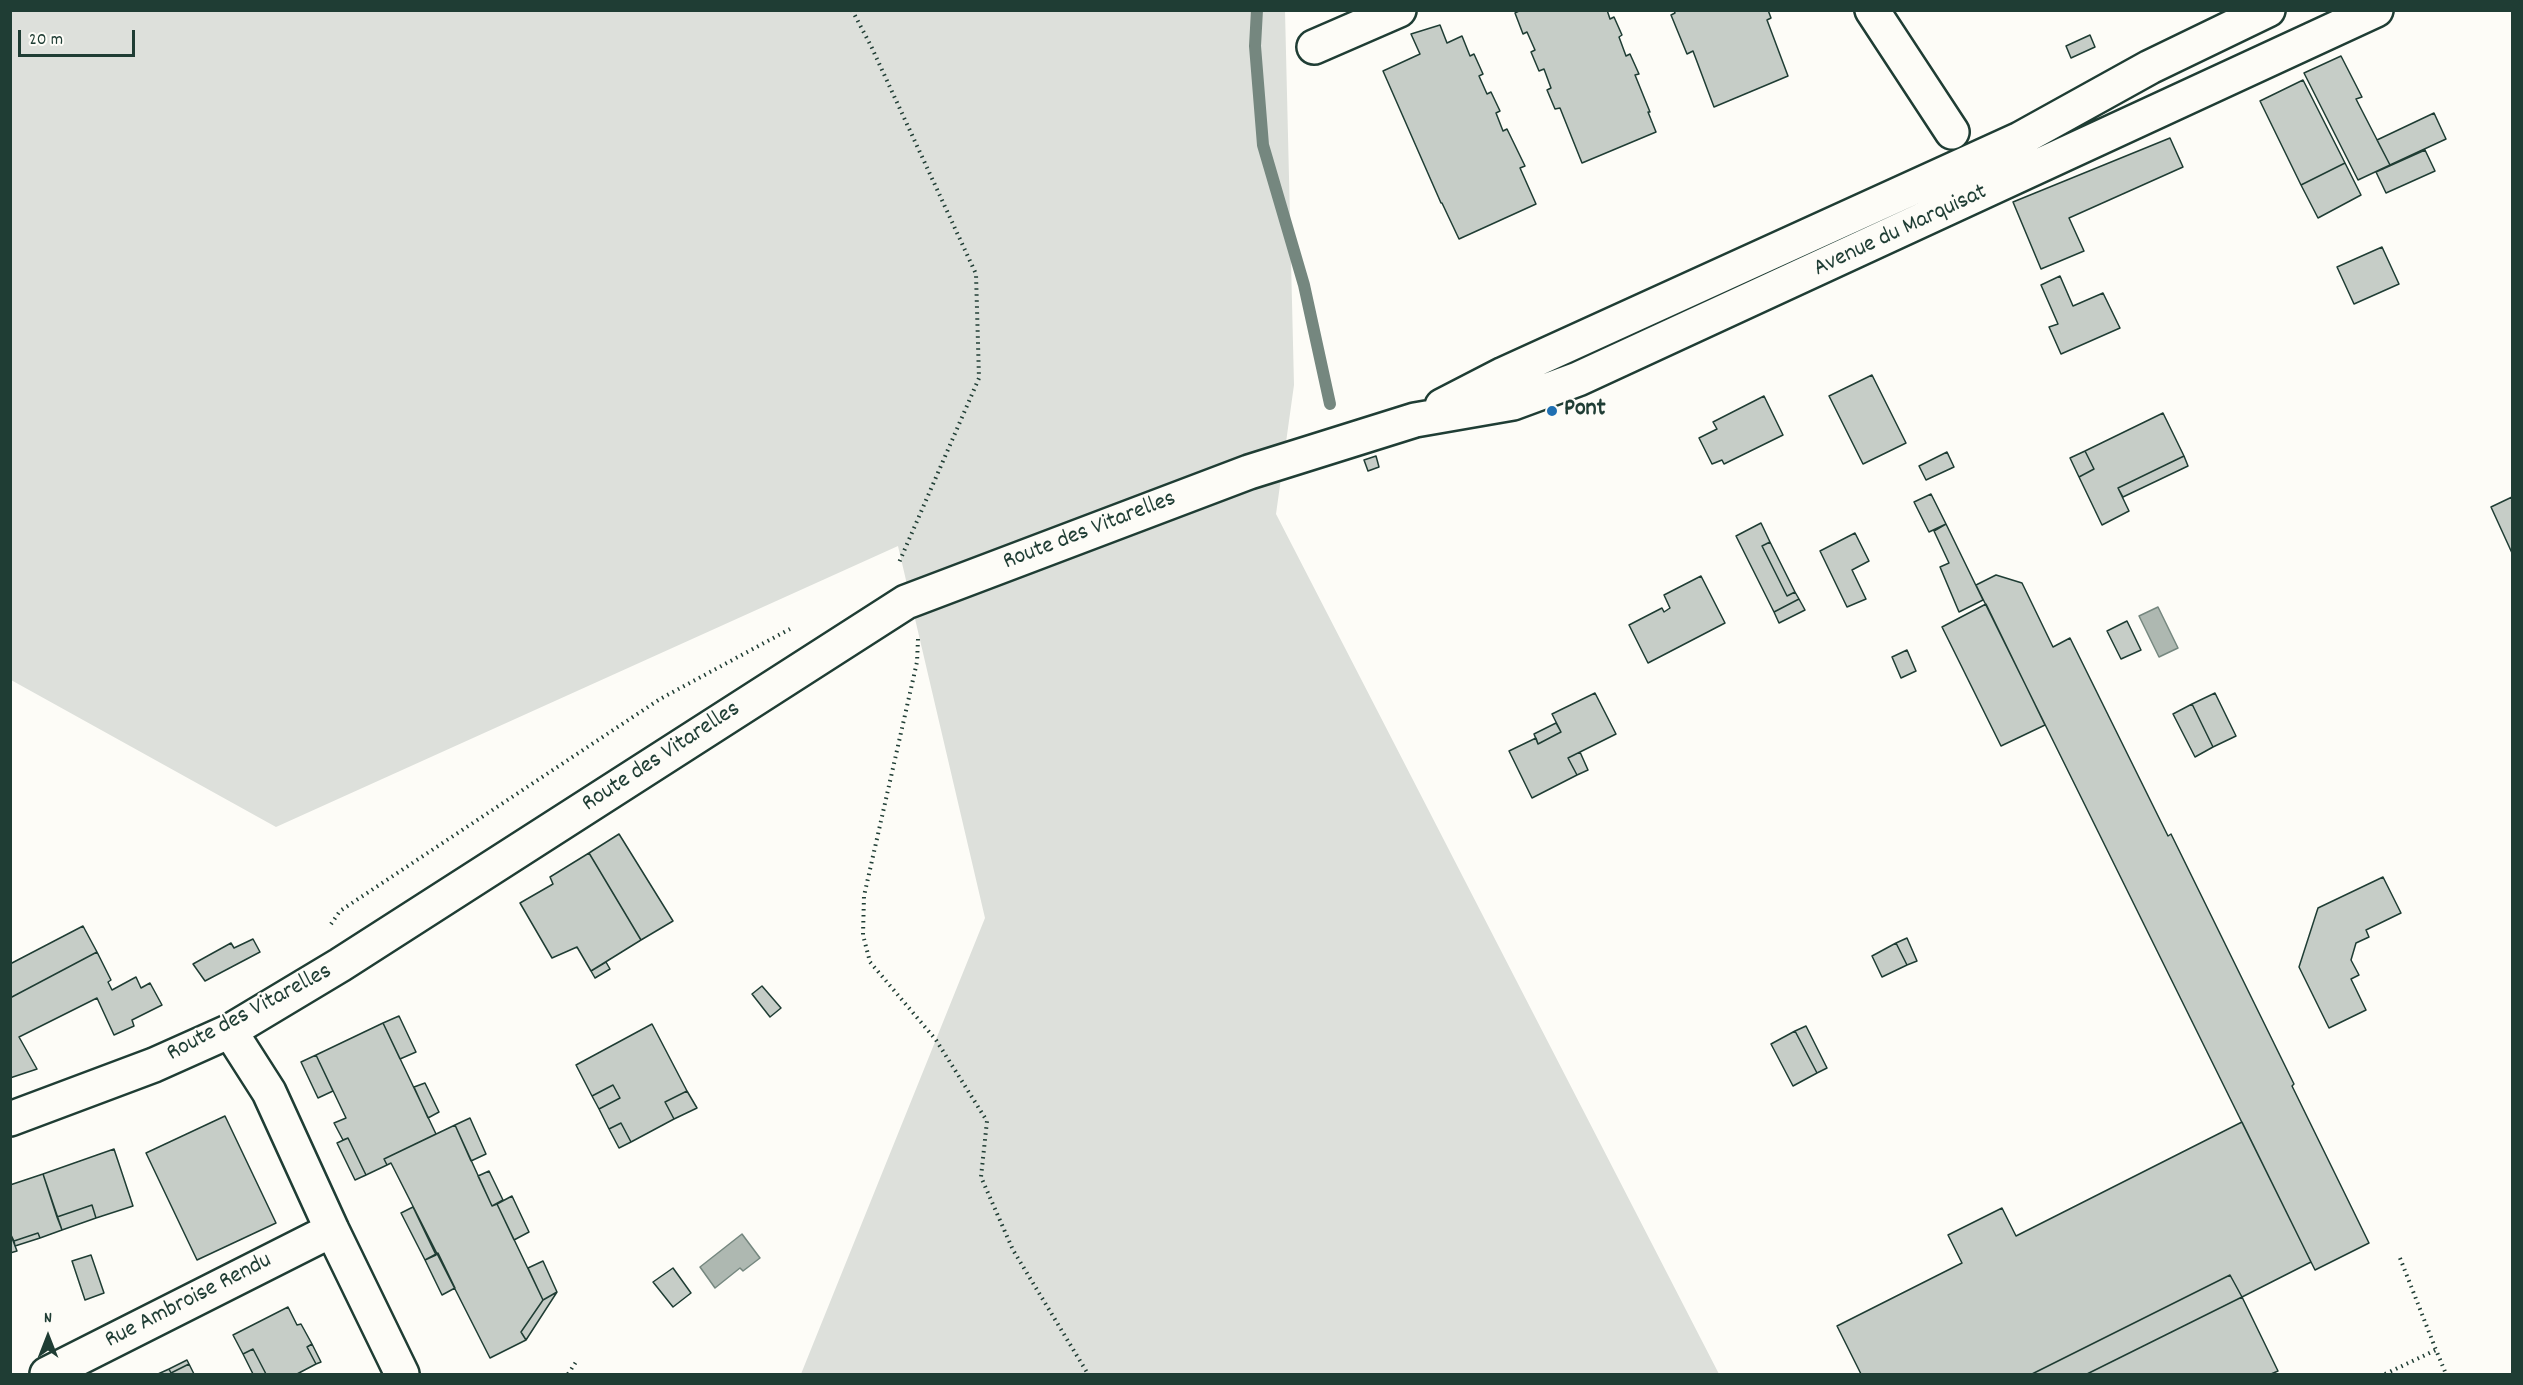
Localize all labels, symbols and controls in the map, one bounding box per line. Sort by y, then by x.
scale bar [21,18,138,56]
text: 20 m [29,28,63,53]
street label: Avenue du Marquisat [1810,179,1992,285]
place label: Pont [1564,397,1606,425]
marker: Pont [1545,404,1559,418]
street label: Route des Vitarelles [1000,486,1180,578]
street label: Route des Vitarelles [578,696,746,820]
street label: Route des Vitarelles [163,958,337,1070]
street label: Rue Ambroise Rendu [101,1248,277,1356]
north arrow [18,1307,78,1367]
text: N [44,1307,52,1330]

